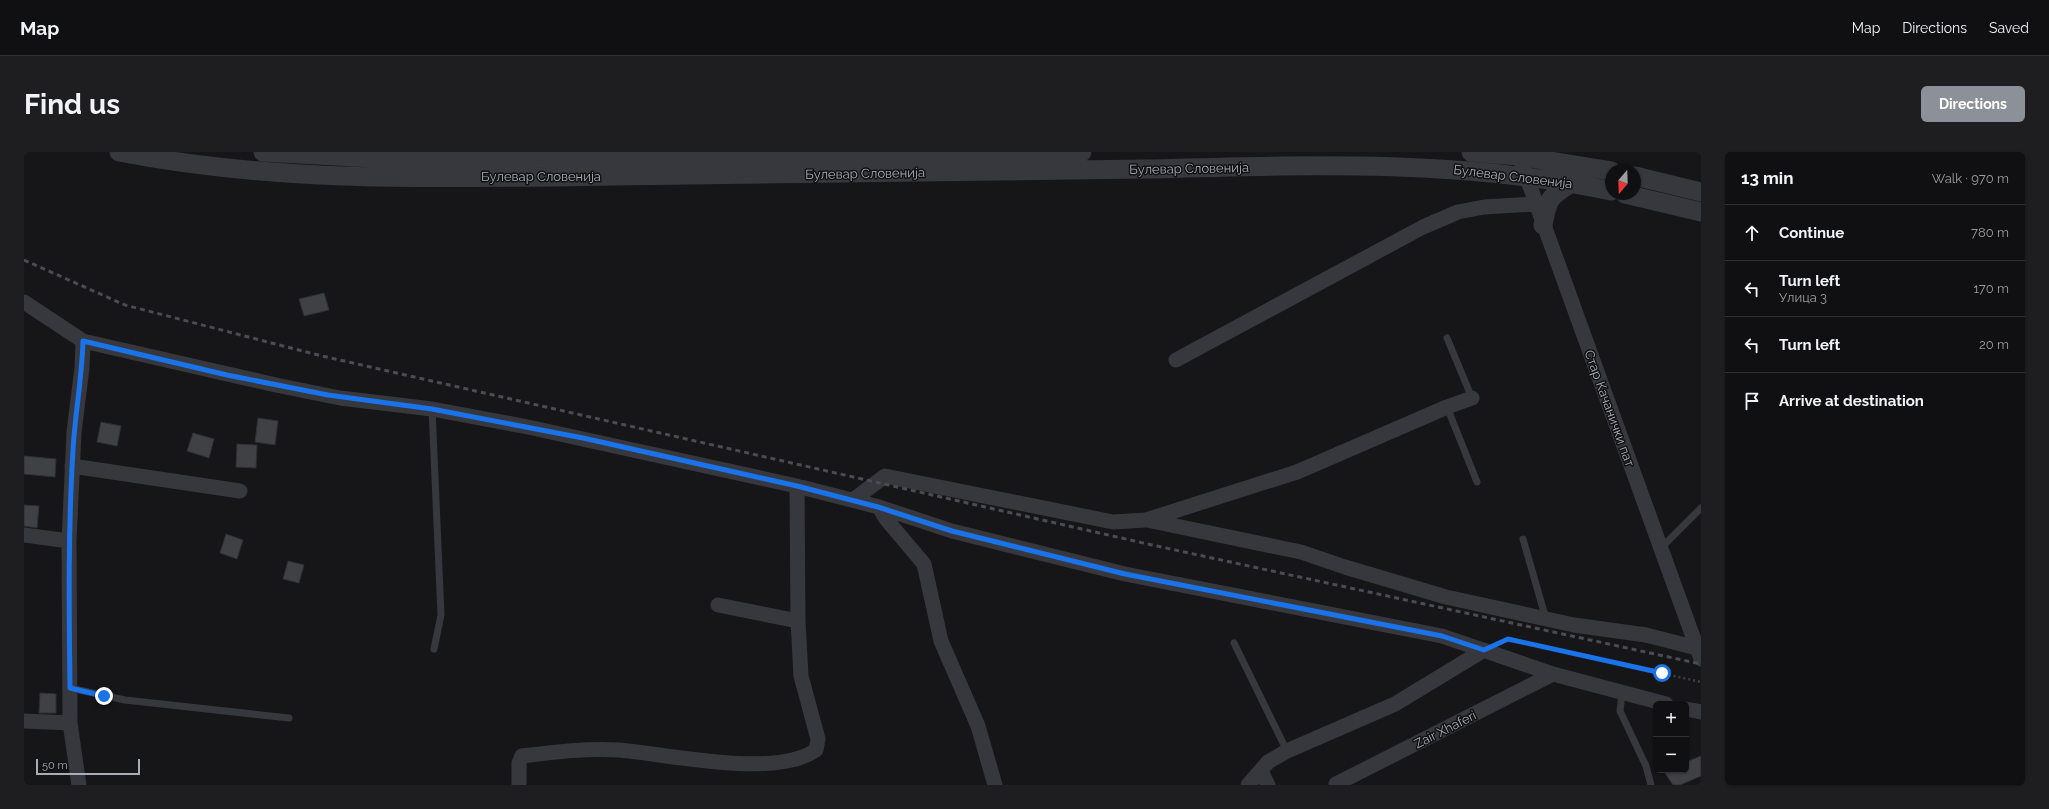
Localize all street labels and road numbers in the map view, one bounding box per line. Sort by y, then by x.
street label: Булевар Словенија [1129,160,1249,177]
street label: Булевар Словенија [1453,162,1573,191]
street label: Булевар Словенија [805,165,925,182]
street label: Булевар Словенија [481,169,601,184]
street label: Стар Качанички пат [1581,348,1638,469]
street label: Zair Xhaferi [1412,707,1479,751]

